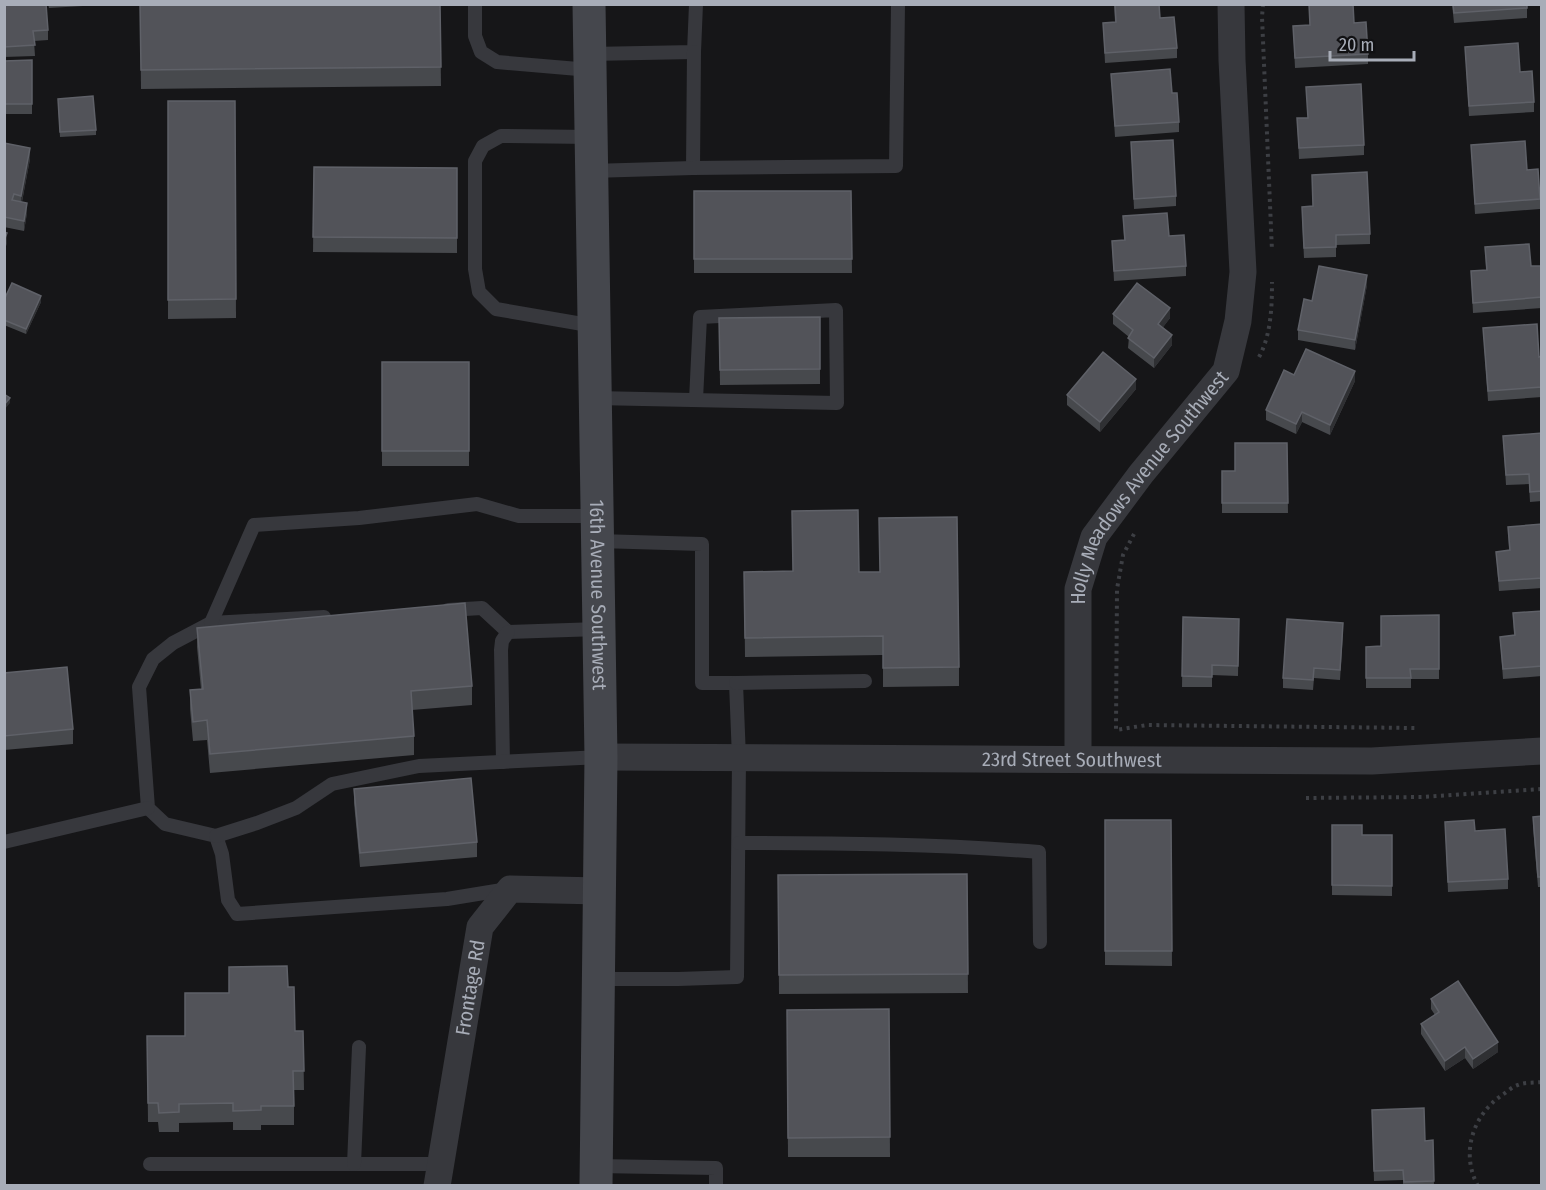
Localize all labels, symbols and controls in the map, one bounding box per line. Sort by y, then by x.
scale bar [1330,24,1414,62]
text: 20 m [1339,34,1374,56]
street label: Holly Meadows Avenue Southwest [1066,365,1234,605]
street label: 16th Avenue Southwest [585,499,612,691]
street label: 23rd Street Southwest [982,747,1162,772]
street label: Frontage Rd [450,938,490,1037]

